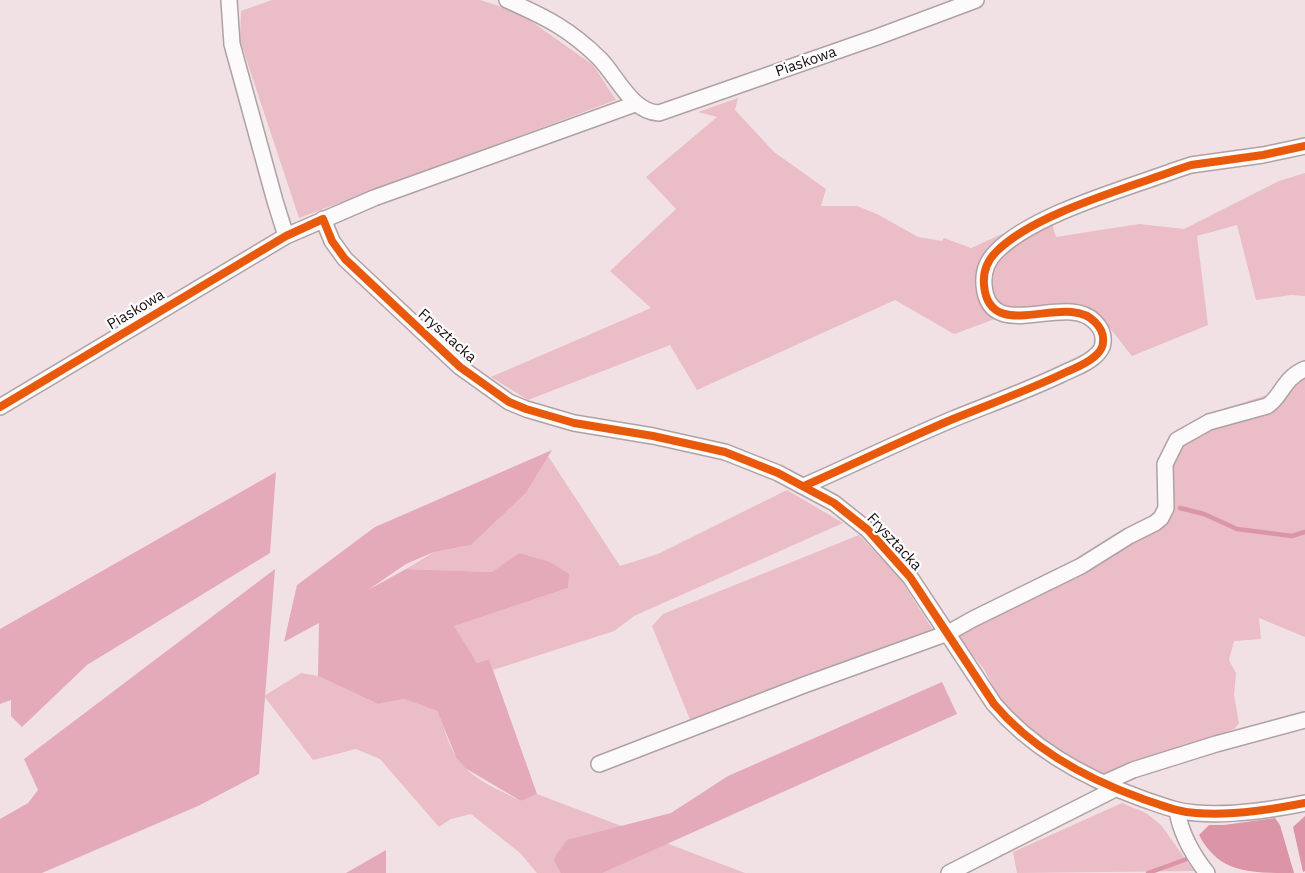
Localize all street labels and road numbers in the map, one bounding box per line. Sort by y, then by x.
street label: Piaskowa [773,43,839,81]
street label: Piaskowa [104,286,168,334]
street label: Frysztacka [414,305,480,367]
street label: Frysztacka [863,510,925,574]

